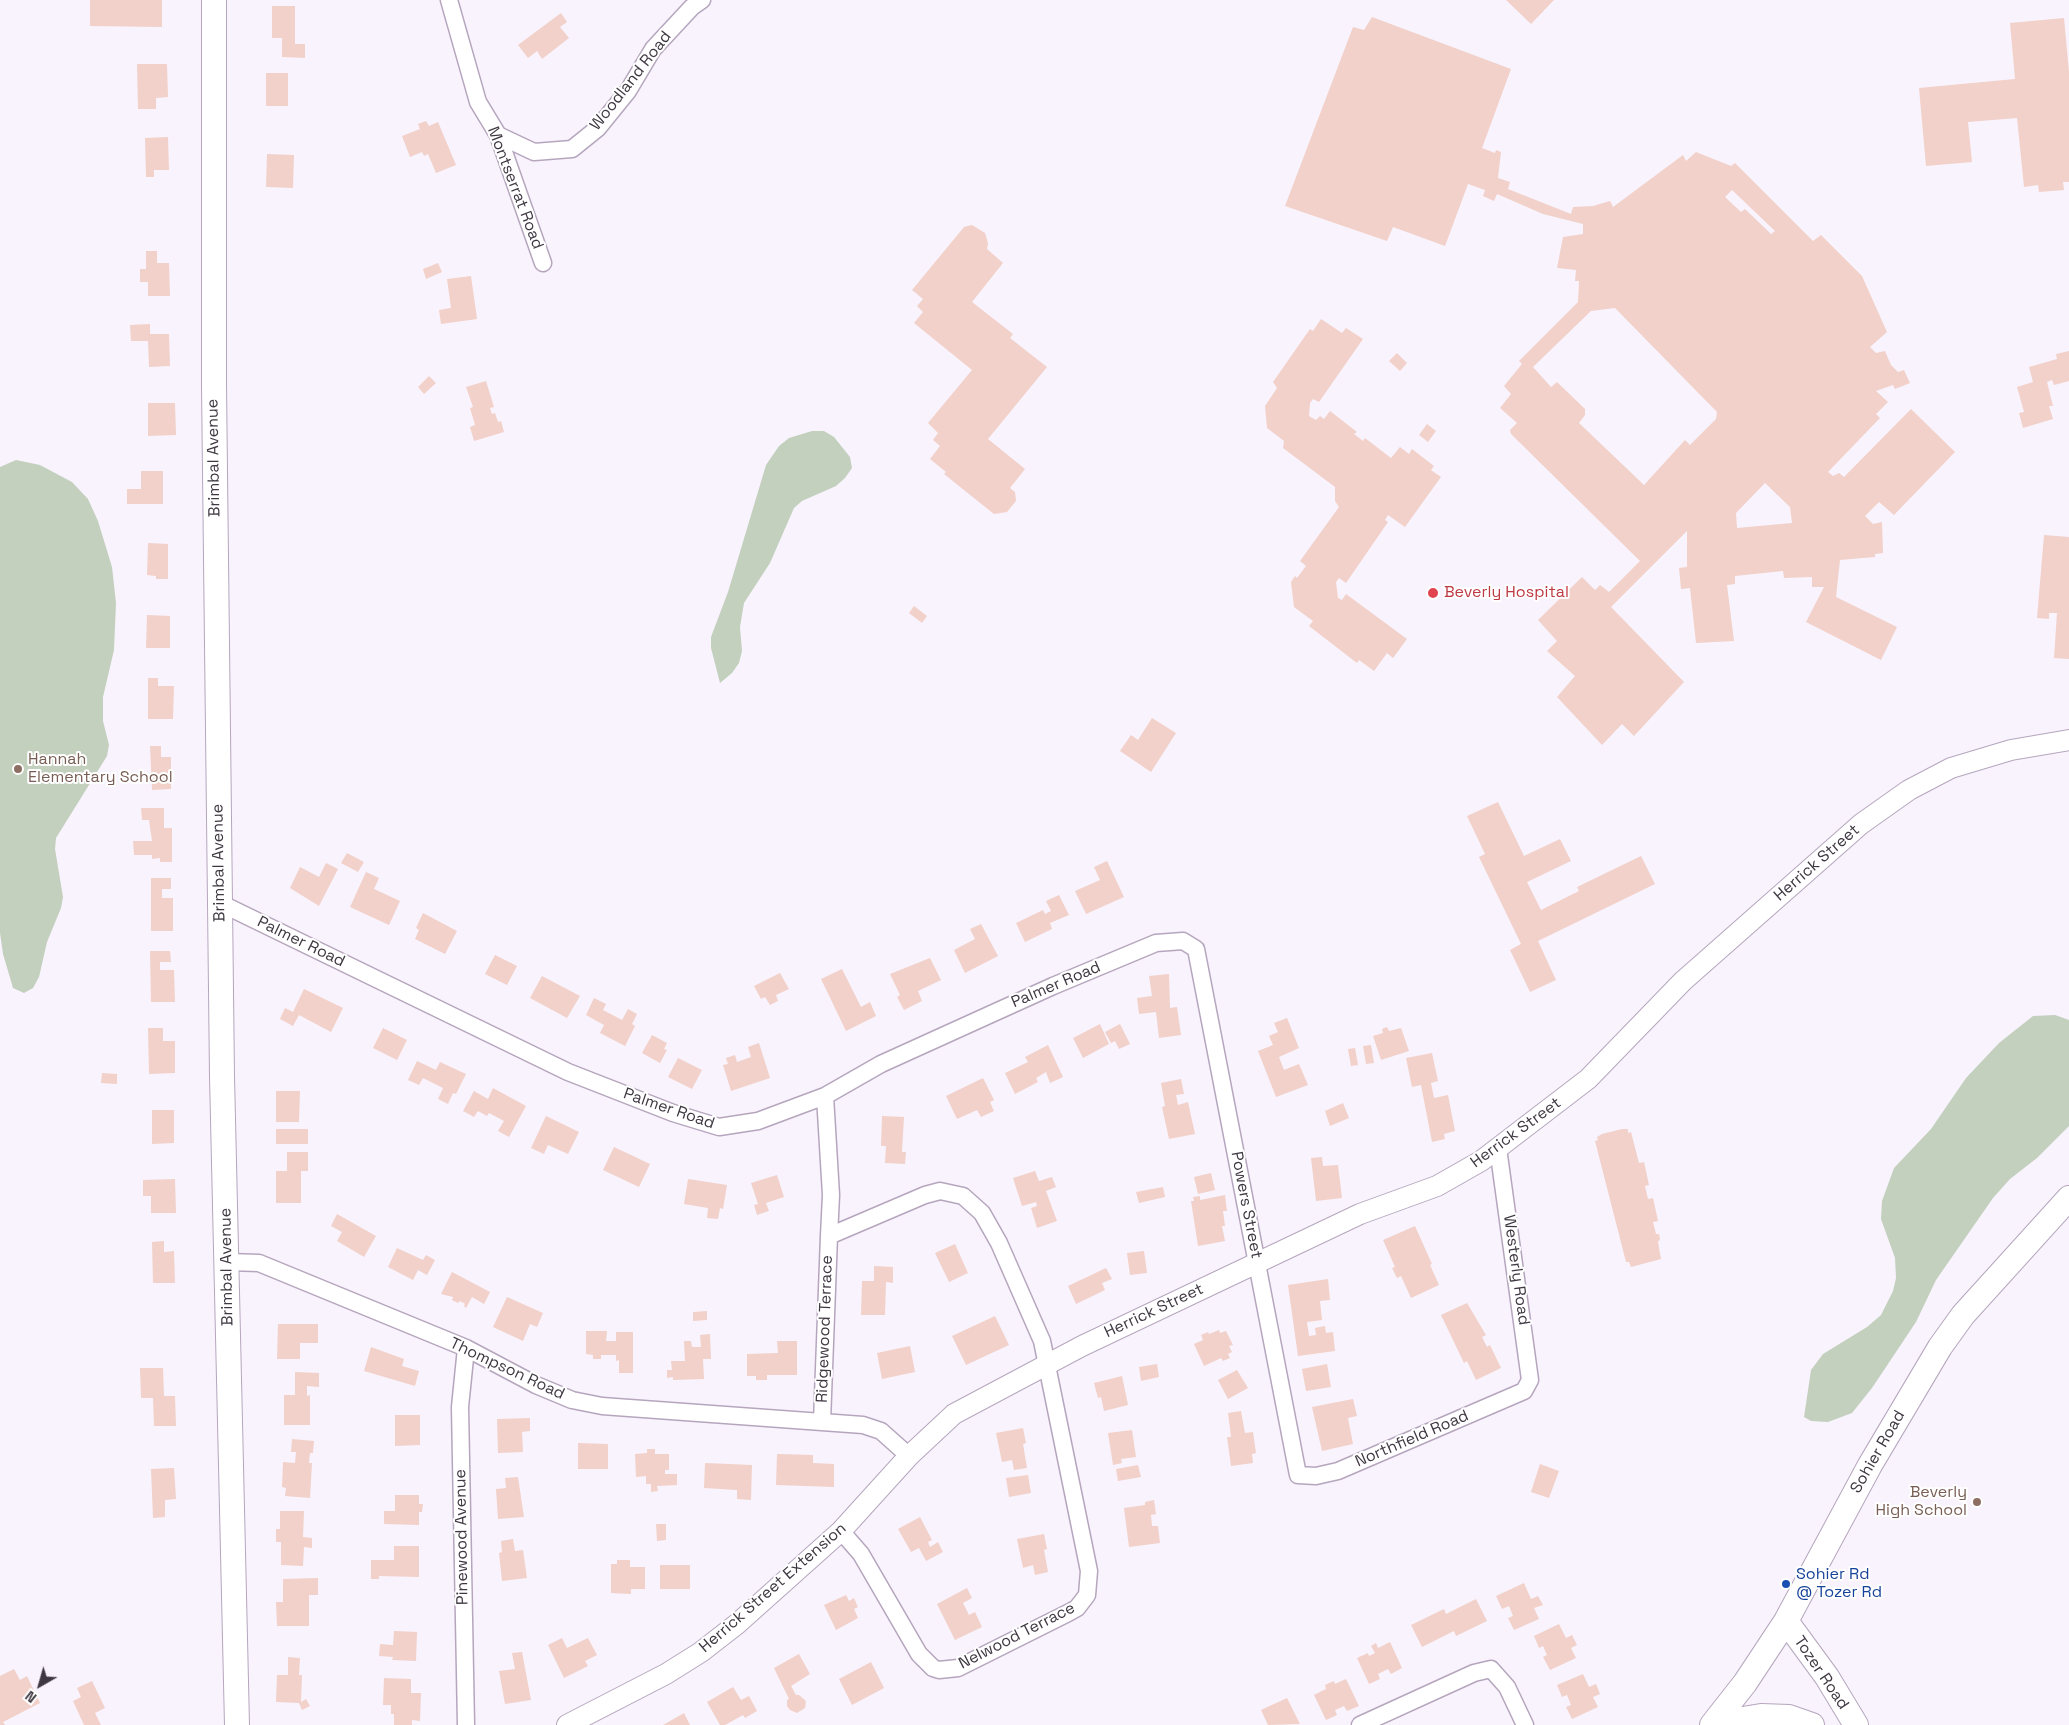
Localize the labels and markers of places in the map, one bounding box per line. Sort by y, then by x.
place label: Beverly Hospital [1444,583,1569,603]
marker: Beverly Hospital [1426,586,1440,600]
place label: Hannah Elementary School [28,750,173,788]
marker: Hannah Elementary School [12,763,24,775]
place label: Beverly High School [1876,1483,1967,1521]
marker: Beverly High School [1971,1496,1983,1508]
place label: Sohier Rd @ Tozer Rd [1796,1565,1882,1603]
marker: Sohier Rd @ Tozer Rd [1780,1578,1792,1590]

